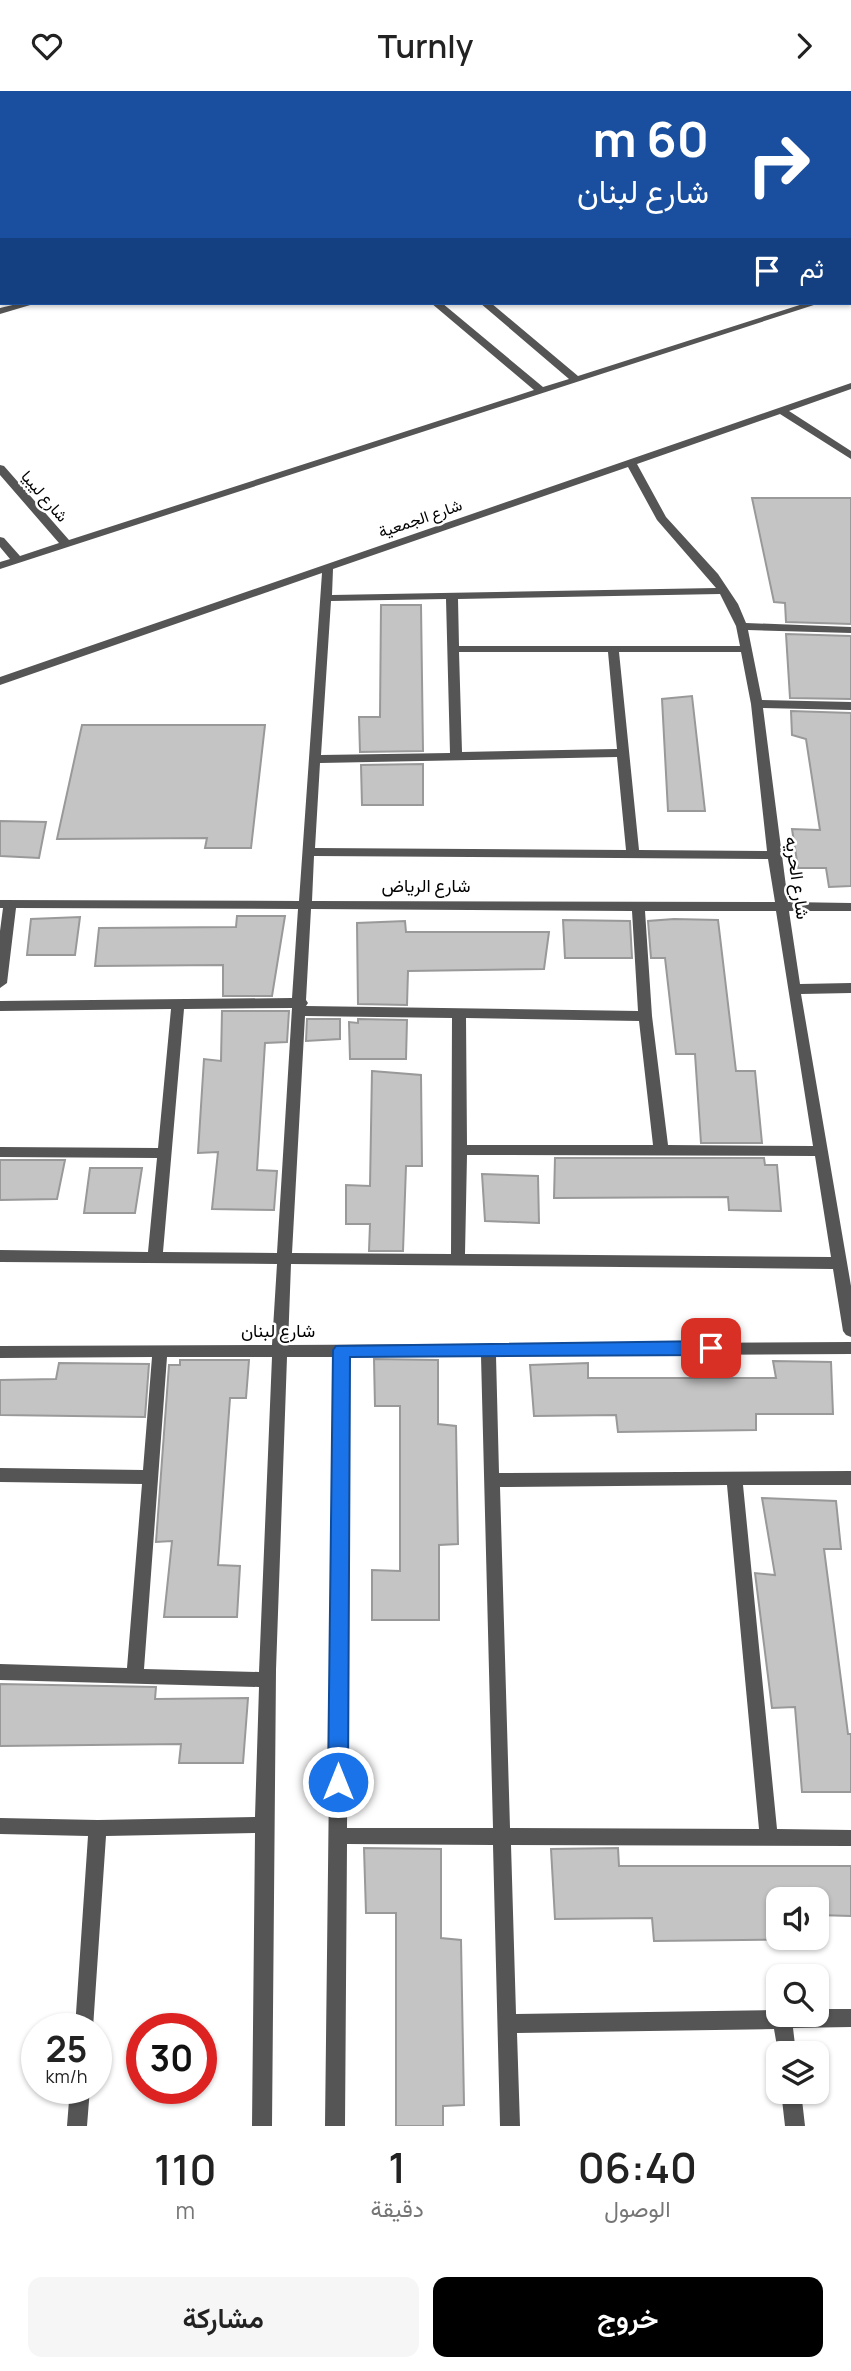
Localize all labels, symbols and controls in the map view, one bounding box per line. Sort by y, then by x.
text: Turnly [378,24,473,68]
icon: heart [28,27,66,65]
icon: forward [785,27,823,65]
text: 60 m [592,105,709,172]
icon: right [733,119,824,210]
text: شارع لبنان [577,169,709,213]
text: ثم [800,250,824,286]
icon: arrive [748,252,786,290]
street label: شارع ليبيا [16,466,73,527]
street label: شارع الجمعية [375,493,465,544]
street label: شارع الحريه [779,835,816,921]
street label: شارع الرياض [382,873,470,898]
street label: شارع لبنان [241,1318,315,1343]
pin [681,1318,741,1378]
icon: arrive [692,1329,730,1367]
position arrow [301,1745,375,1819]
map controls [766,1887,829,2104]
button: sound [766,1887,829,1950]
button: search [766,1964,829,2027]
speed limit sign: 30 [126,2013,217,2104]
text: 25 [46,2025,87,2073]
button: layers [766,2041,829,2104]
text: km/h [46,2064,87,2088]
text: 1 [388,2138,406,2196]
text: 06:40 [578,2138,697,2196]
text: 110 [154,2140,217,2198]
text: دقيقة [371,2192,424,2224]
text: الوصول [604,2192,671,2224]
text: m [176,2194,195,2226]
button: مشاركة [28,2277,419,2357]
button: خروج [433,2277,823,2357]

